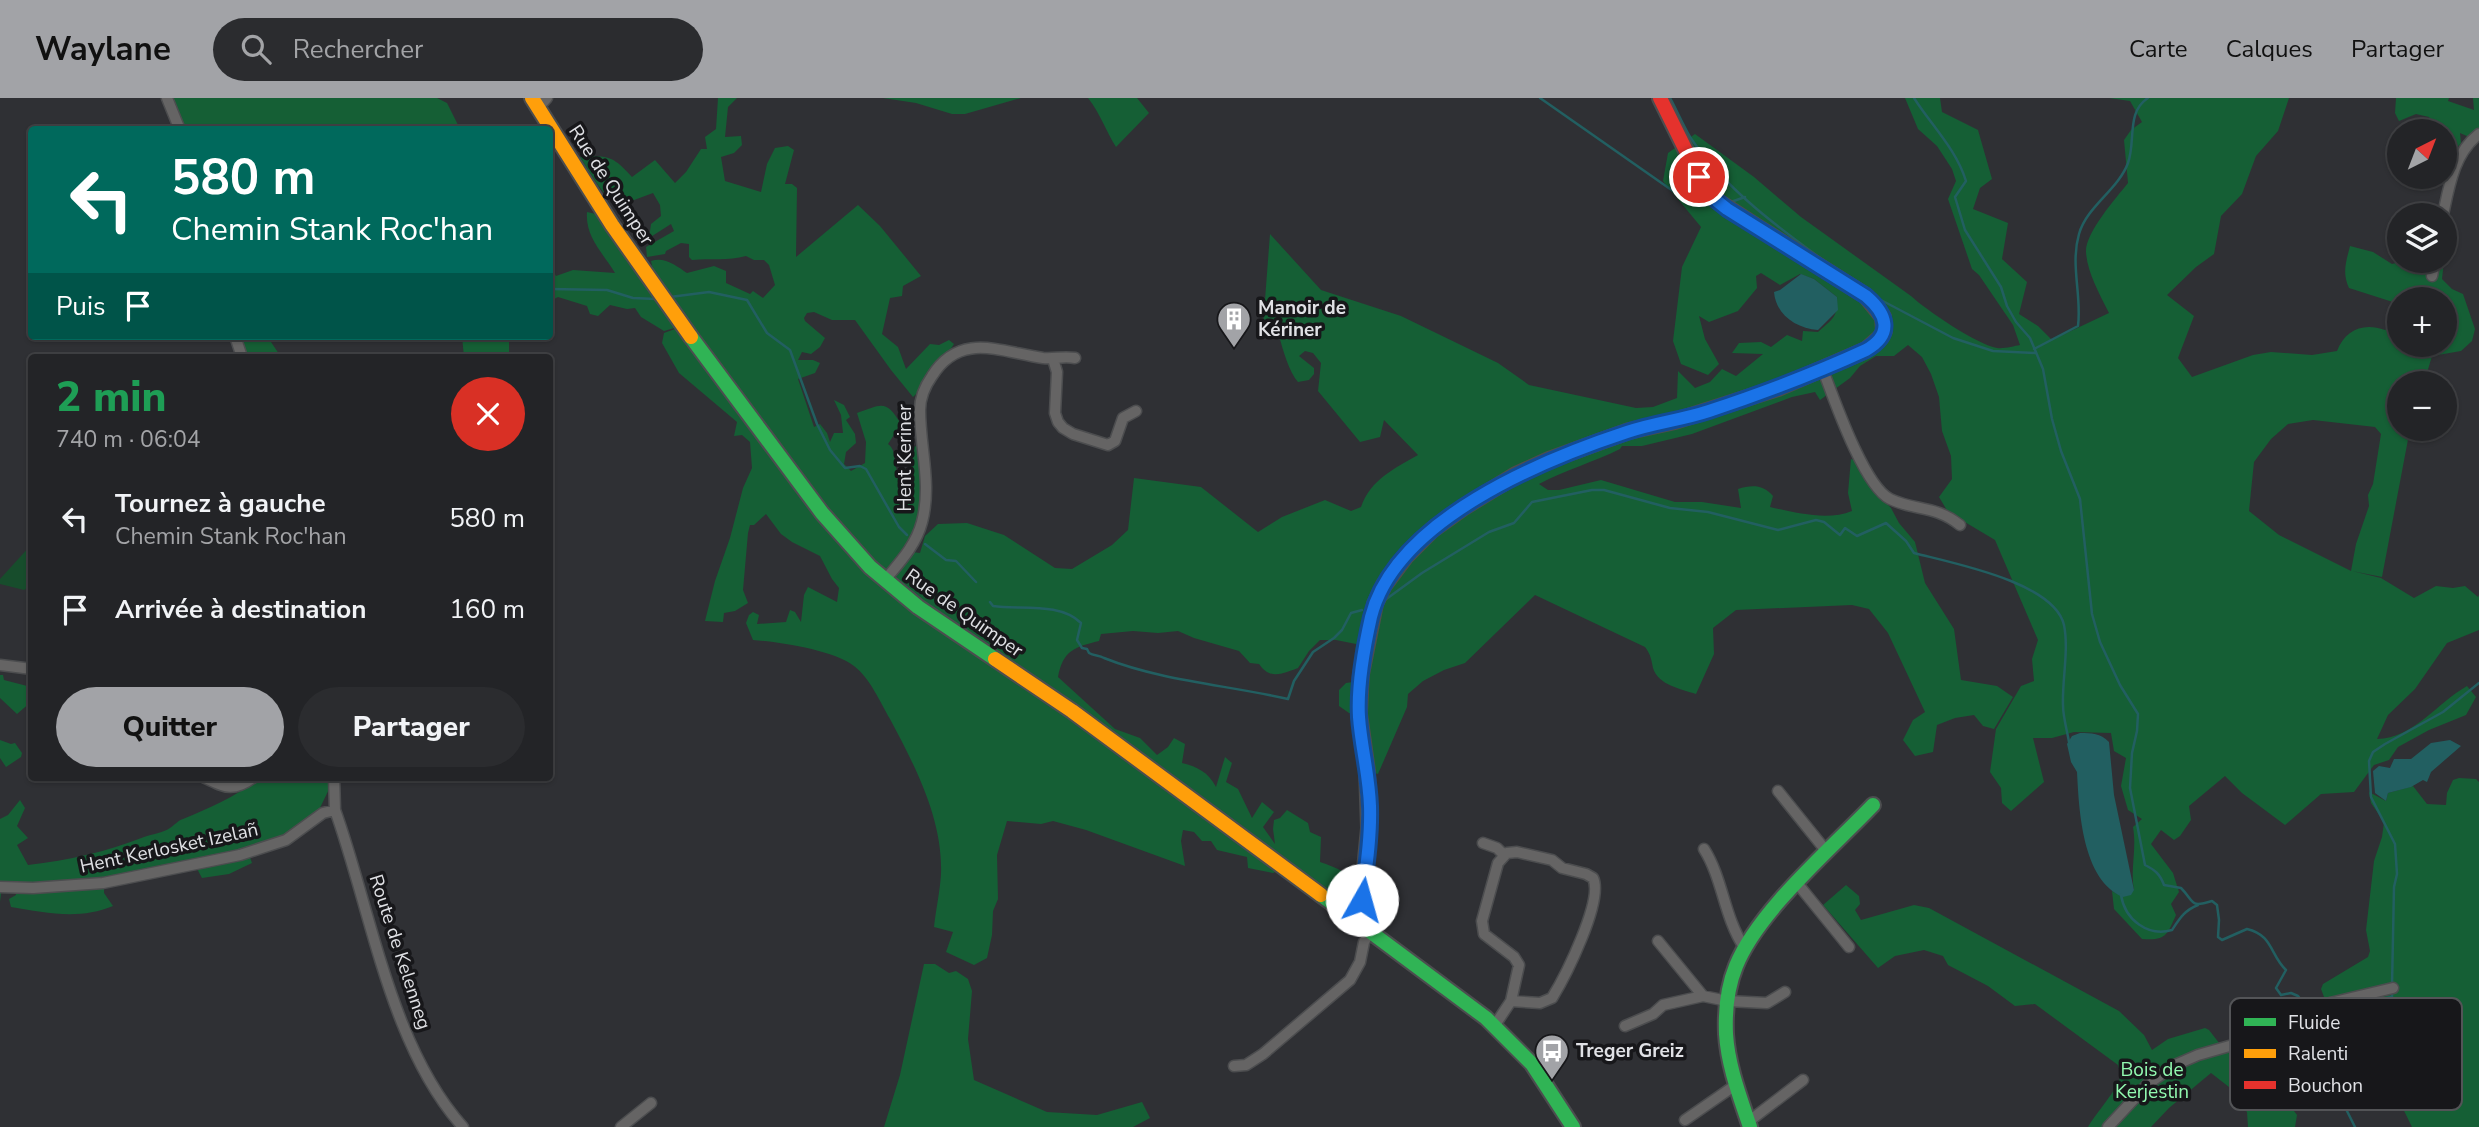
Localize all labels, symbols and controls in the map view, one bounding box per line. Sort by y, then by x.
search box [213,18,703,81]
text: Waylane [35,27,171,72]
icon: search [237,30,275,68]
text: Rechercher [293,32,423,67]
text: Carte [2129,33,2188,65]
text: Calques [2226,33,2313,65]
text: Partager [2351,33,2444,65]
north arrow [2387,119,2457,189]
map controls [2387,119,2457,441]
street label: Rue de Quimper [562,120,660,250]
text: 580 m [171,144,315,211]
pin [1669,147,1729,207]
icon: left [56,154,147,245]
icon: arrive [1680,158,1718,196]
button: layers [2387,203,2457,273]
text: Chemin Stank Roc'han [171,208,493,251]
icon: arrive [119,287,157,325]
button: + [2387,287,2457,357]
text: Puis [56,289,105,324]
place label: Manoir de Kériner [1258,295,1346,343]
building icon: Manoir de Kériner [1215,300,1253,349]
text: 2 min [56,369,166,426]
button: − [2387,371,2457,441]
button: close [451,377,525,451]
street label: Hent Keriner [892,404,918,512]
text: 740 m · 06:04 [56,424,201,455]
text: Tournez à gauche [115,486,326,521]
icon: left [56,500,94,538]
text: 580 m [449,501,525,536]
text: Chemin Stank Roc'han [115,521,347,552]
street label: Rue de Quimper [900,563,1028,663]
icon: arrive [56,591,94,629]
text: Arrivée à destination [115,592,366,627]
text: 160 m [449,592,525,627]
button: Quitter [56,687,284,767]
button: Partager [298,687,525,767]
street label: Hent Kerlosket Izelañ [77,816,261,880]
position arrow [1325,863,1399,937]
street label: Route de Kelenneg [363,871,437,1033]
legend [2230,998,2462,1110]
text: Fluide [2288,1010,2340,1036]
bus stop icon: Treger Greiz [1533,1032,1571,1081]
place label: Treger Greiz [1576,1038,1684,1064]
text: Ralenti [2288,1041,2348,1067]
park label: Bois de Kerjestin [2115,1057,2189,1105]
text: Bouchon [2288,1073,2363,1099]

